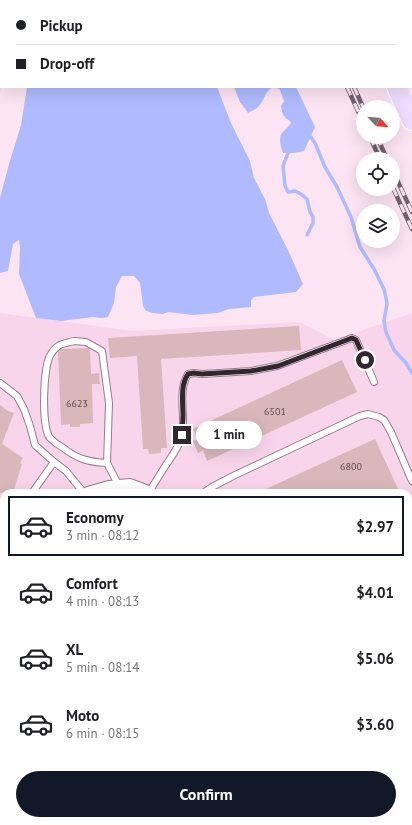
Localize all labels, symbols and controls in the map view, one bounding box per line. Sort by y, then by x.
text: Pickup [40,16,83,35]
text: Drop-off [40,54,94,73]
north arrow [356,100,400,144]
map controls [356,100,400,248]
button: locate [356,152,400,196]
button: layers [356,204,400,248]
route start [356,351,374,369]
house number: 6623 [66,397,88,410]
house number: 6501 [264,405,286,418]
callout: 1 min [196,421,262,449]
route end [173,426,191,444]
text: 1 min [213,426,245,443]
house number: 6800 [340,460,362,473]
icon: car [18,508,54,544]
text: Economy [66,508,124,527]
text: $2.97 [356,517,394,536]
text: 3 min · 08:12 [66,527,139,544]
icon: car [18,574,54,610]
text: Comfort [66,574,118,593]
text: $4.01 [356,583,394,602]
text: 4 min · 08:13 [66,593,139,610]
icon: car [18,640,54,676]
text: XL [66,640,83,659]
text: $5.06 [356,649,394,668]
text: 5 min · 08:14 [66,659,139,676]
icon: car [18,706,54,742]
text: Moto [66,706,99,725]
text: $3.60 [356,715,394,734]
text: 6 min · 08:15 [66,725,139,742]
button: Confirm [16,771,396,817]

